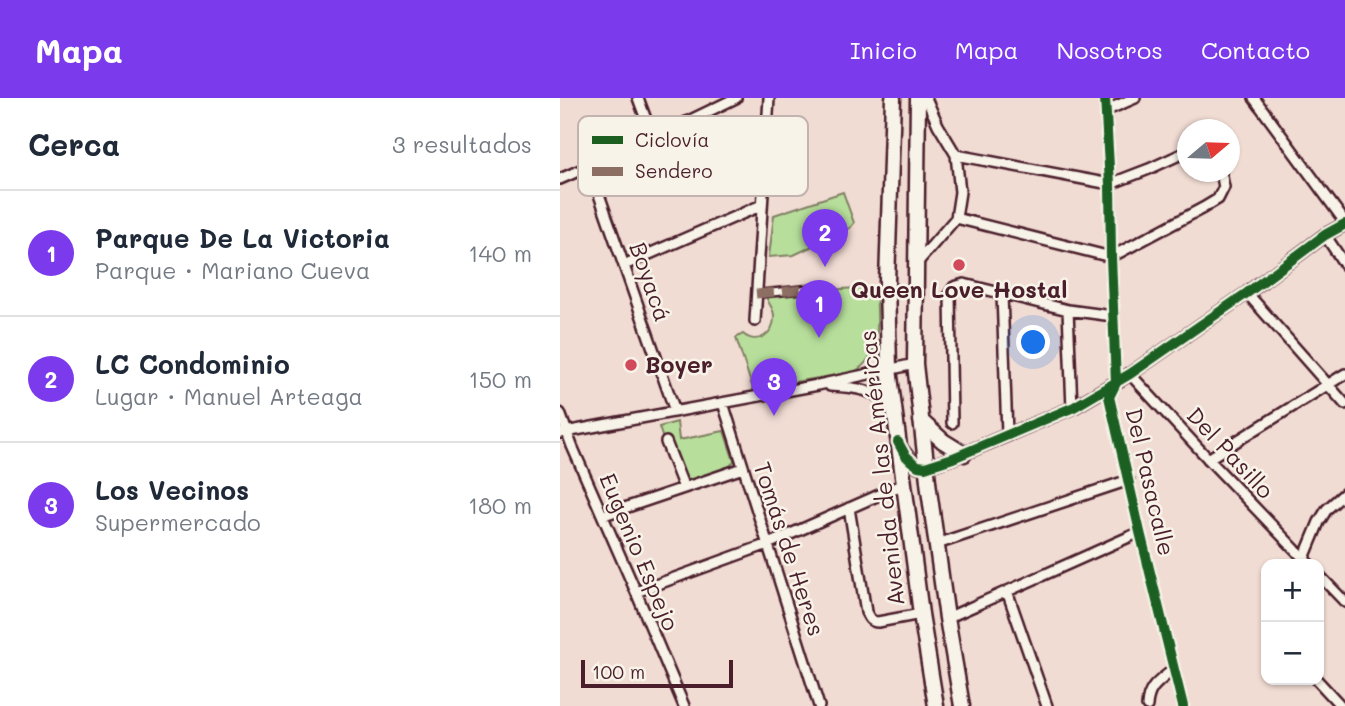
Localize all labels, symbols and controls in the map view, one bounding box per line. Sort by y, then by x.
text: Mapa [35,28,123,71]
text: Inicio [850,34,917,65]
text: Mapa [955,34,1019,65]
text: Nosotros [1057,34,1163,65]
text: Contacto [1201,34,1310,65]
legend [578,116,808,196]
north arrow [1177,119,1240,182]
text: Cerca [28,124,120,164]
text: Ciclovía [635,127,709,152]
text: 3 resultados [392,129,532,159]
text: Sendero [635,158,713,183]
pin: 2 [802,209,848,267]
text: Parque De La Victoria [95,221,390,255]
text: 1 [46,238,56,268]
text: 140 m [468,238,532,268]
street label: Boyacá [623,238,678,325]
text: Parque · Mariano Cueva [95,255,370,285]
marker: Queen Love Hostal [951,257,967,273]
place label: Queen Love Hostal [851,274,1067,304]
pin: 1 [796,280,842,338]
your location [1016,325,1050,359]
street label: Avenida de las Américas [852,329,910,607]
text: LC Condominio [95,347,290,381]
place label: Boyer [645,349,713,379]
marker: Boyer [623,357,639,373]
pin: 3 [751,358,797,416]
text: 2 [45,364,57,394]
text: 150 m [468,364,532,394]
text: Lugar · Manuel Arteaga [95,381,363,411]
street label: Del Pasillo [1181,400,1281,505]
street label: Del Pasacalle [1119,405,1183,559]
street label: Tomás de Heres [748,458,832,640]
street label: Eugenio Espejo [593,468,687,635]
text: Los Vecinos [95,473,249,507]
text: 3 [44,490,58,520]
text: 180 m [468,490,532,520]
text: Supermercado [95,507,261,537]
map controls [1261,559,1324,685]
button: + [1261,559,1324,622]
button: − [1261,622,1324,685]
scale bar [581,657,733,689]
text: 100 m [592,659,645,684]

